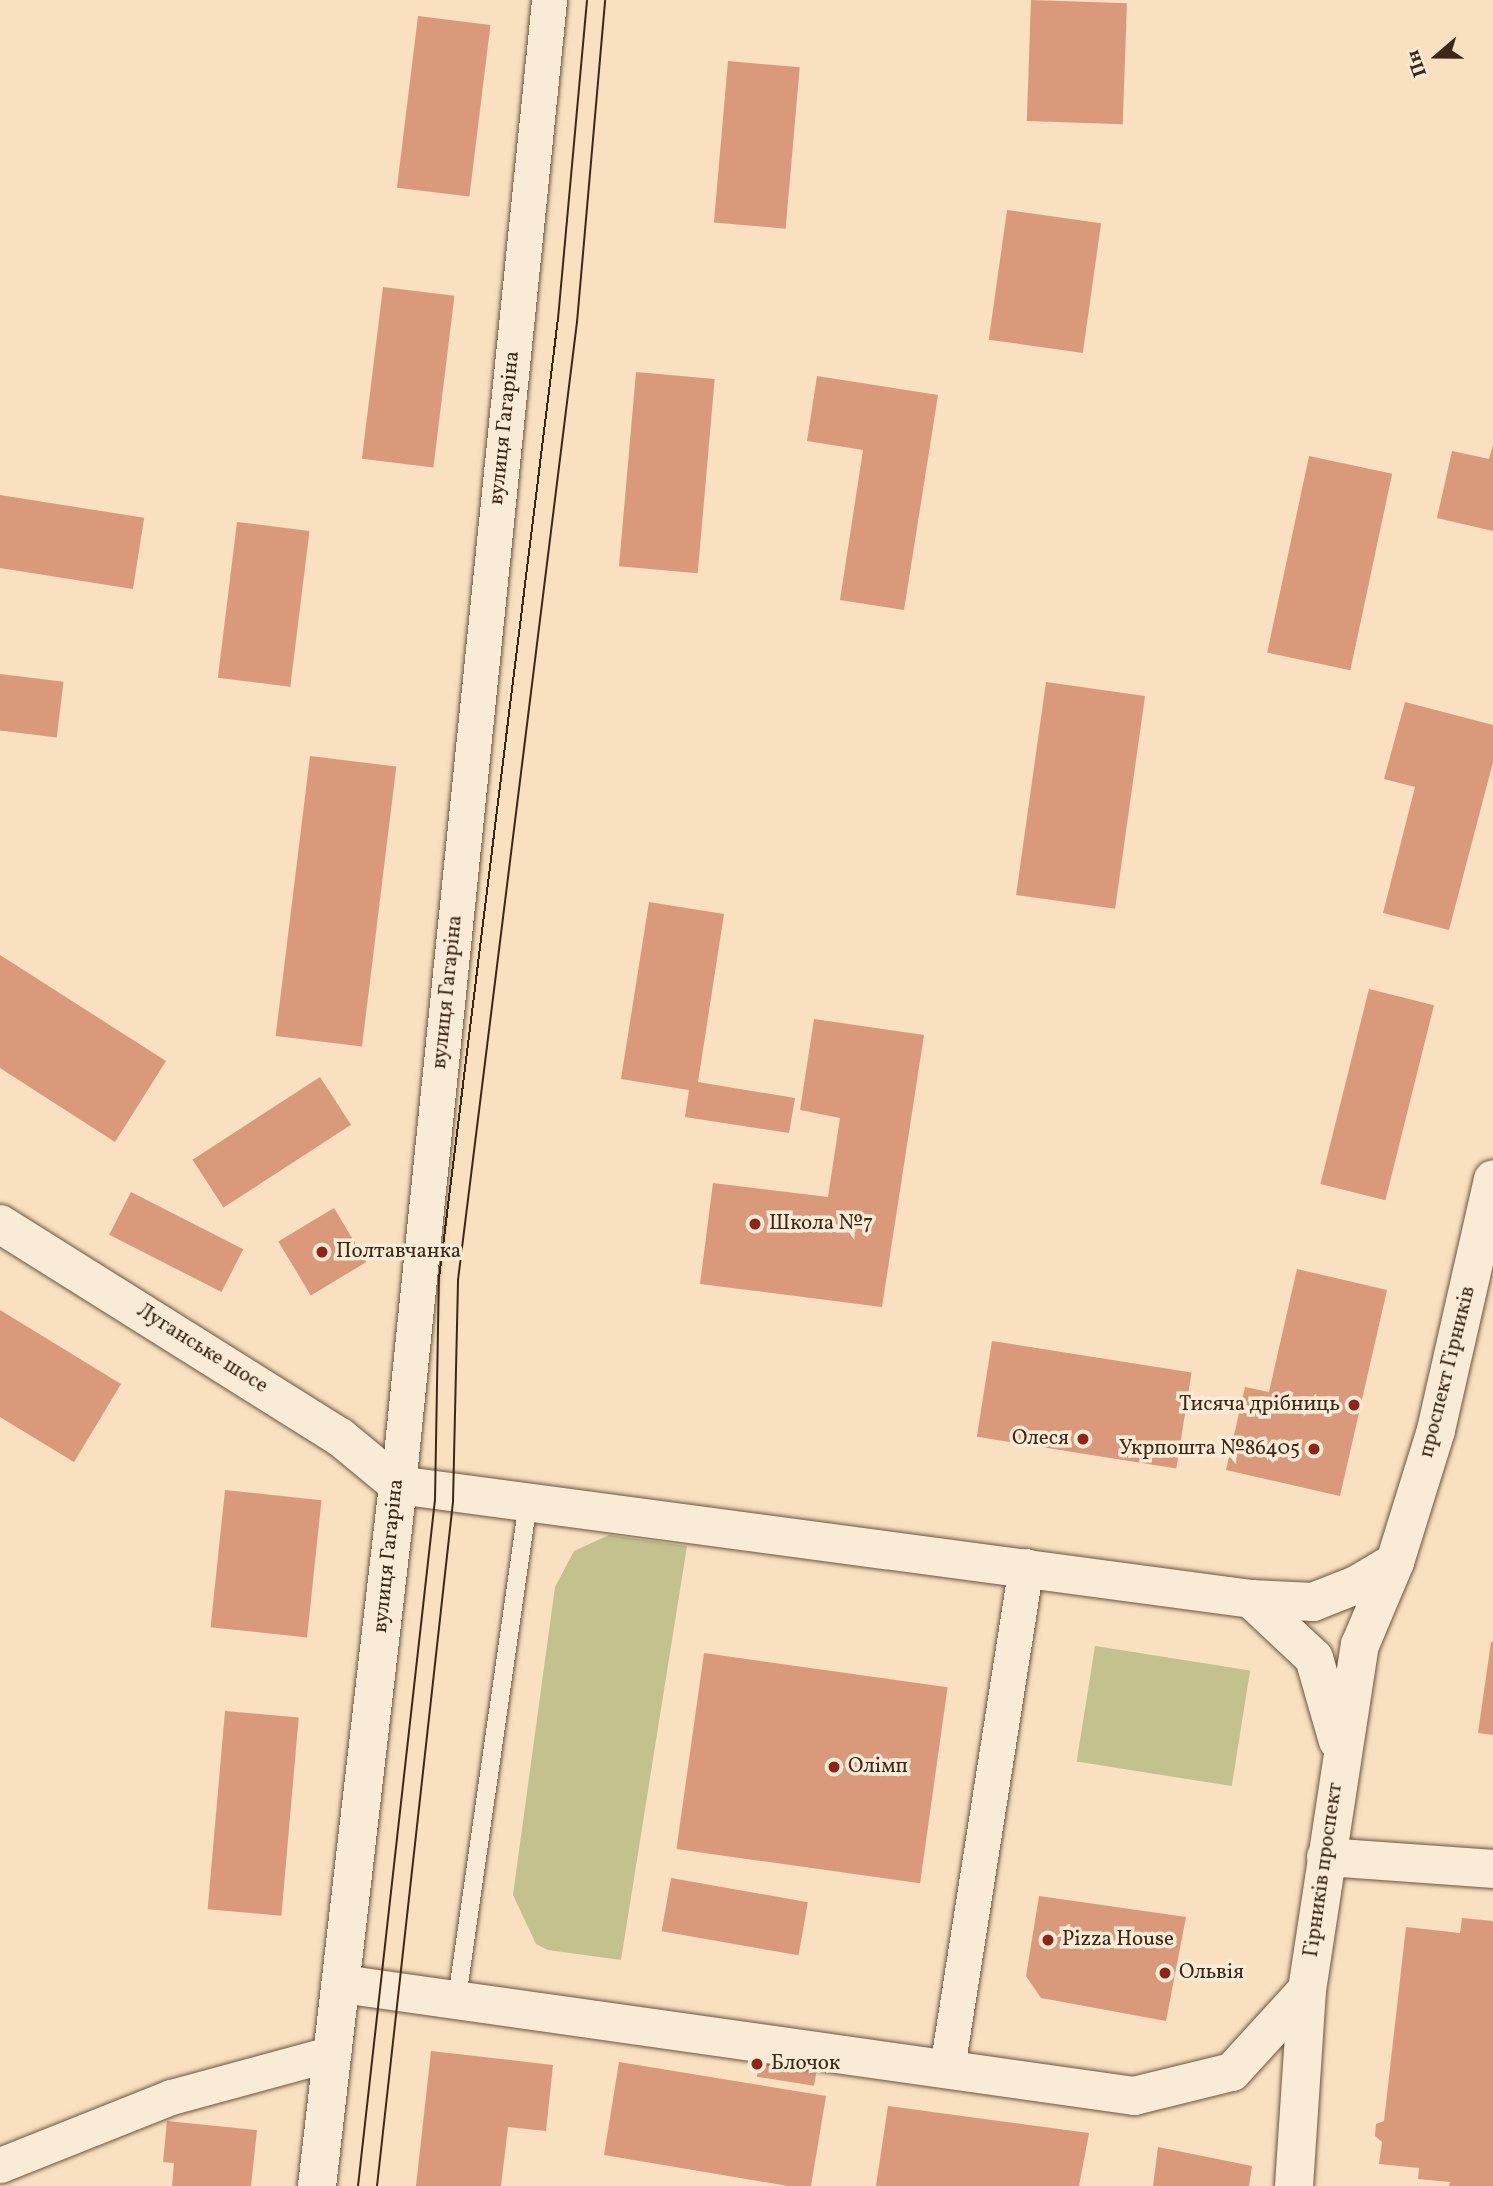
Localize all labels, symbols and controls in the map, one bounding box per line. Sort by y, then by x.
north arrow [1402,21,1472,91]
text: Пн [1400,46,1434,80]
street label: вулиця Гагаріна [484,350,526,506]
street label: вулиця Гагаріна [427,914,469,1070]
place label: Школа №7 [769,1211,873,1237]
marker: Школа №7 [747,1216,763,1232]
place label: Полтавчанка [336,1239,461,1265]
marker: Полтавчанка [314,1244,330,1260]
street label: проспект Гірників [1414,1284,1482,1460]
street label: Луганське шосе [132,1299,272,1399]
place label: Тисяча дрібниць [1179,1392,1340,1418]
marker: Тисяча дрібниць [1346,1397,1362,1413]
place label: Олеся [1012,1426,1069,1452]
marker: Олеся [1075,1431,1091,1447]
place label: Укрпошта №86405 [1119,1436,1300,1462]
marker: Укрпошта №86405 [1306,1441,1322,1457]
street label: вулиця Гагаріна [368,1478,410,1634]
place label: Олімп [848,1754,908,1780]
marker: Олімп [826,1759,842,1775]
street label: Гірників проспект [1299,1781,1349,1959]
place label: Pizza House [1062,1927,1174,1953]
marker: Pizza House [1040,1932,1056,1948]
place label: Ольвія [1179,1960,1244,1986]
marker: Ольвія [1157,1965,1173,1981]
place label: Блочок [771,2051,840,2077]
marker: Блочок [749,2056,765,2072]

